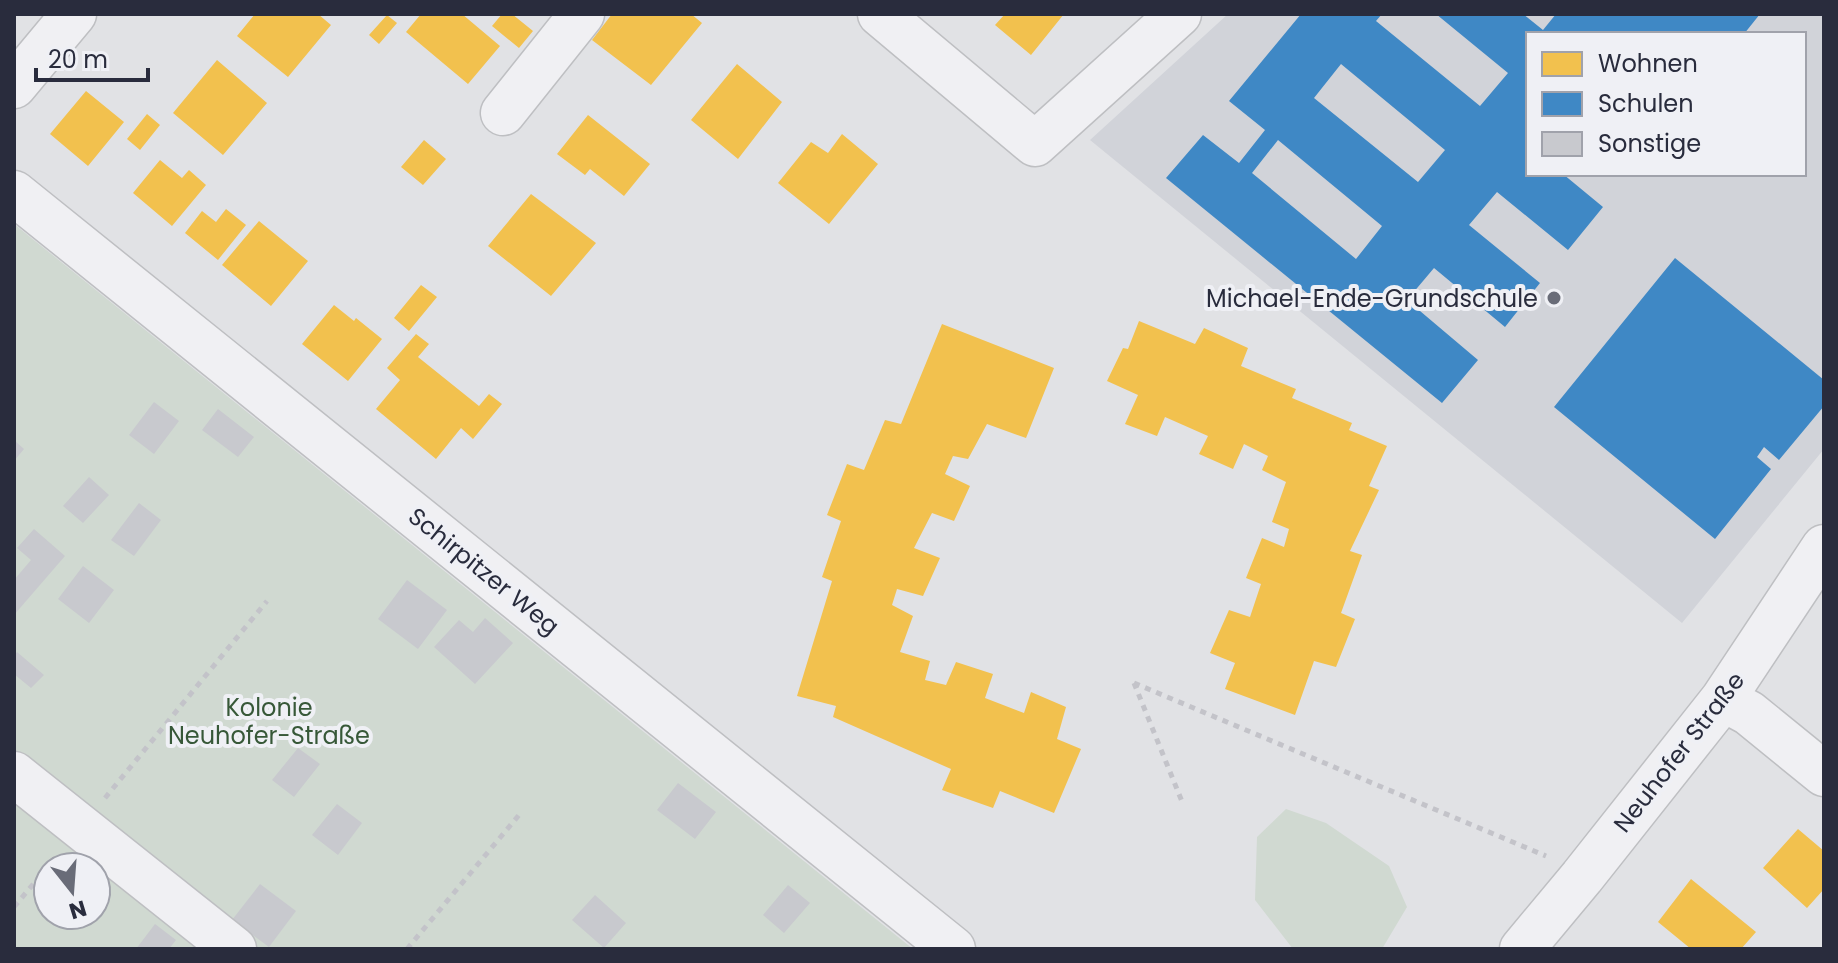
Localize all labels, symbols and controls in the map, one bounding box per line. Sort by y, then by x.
scale bar [36,32,148,82]
legend [1526,32,1806,176]
text: 20 m [48,43,108,76]
text: Wohnen [1598,47,1698,80]
text: Schulen [1598,87,1694,120]
text: Sonstige [1598,127,1701,160]
place label: Michael-Ende-Grundschule [1206,282,1538,315]
marker: Michael-Ende-Grundschule [1545,289,1563,307]
street label: Schirpitzer Weg [402,500,566,642]
street label: Neuhofer Straße [1606,665,1752,839]
park label: Kolonie Neuhofer-Straße [168,691,370,752]
north arrow [32,851,112,931]
text: N [65,892,90,927]

